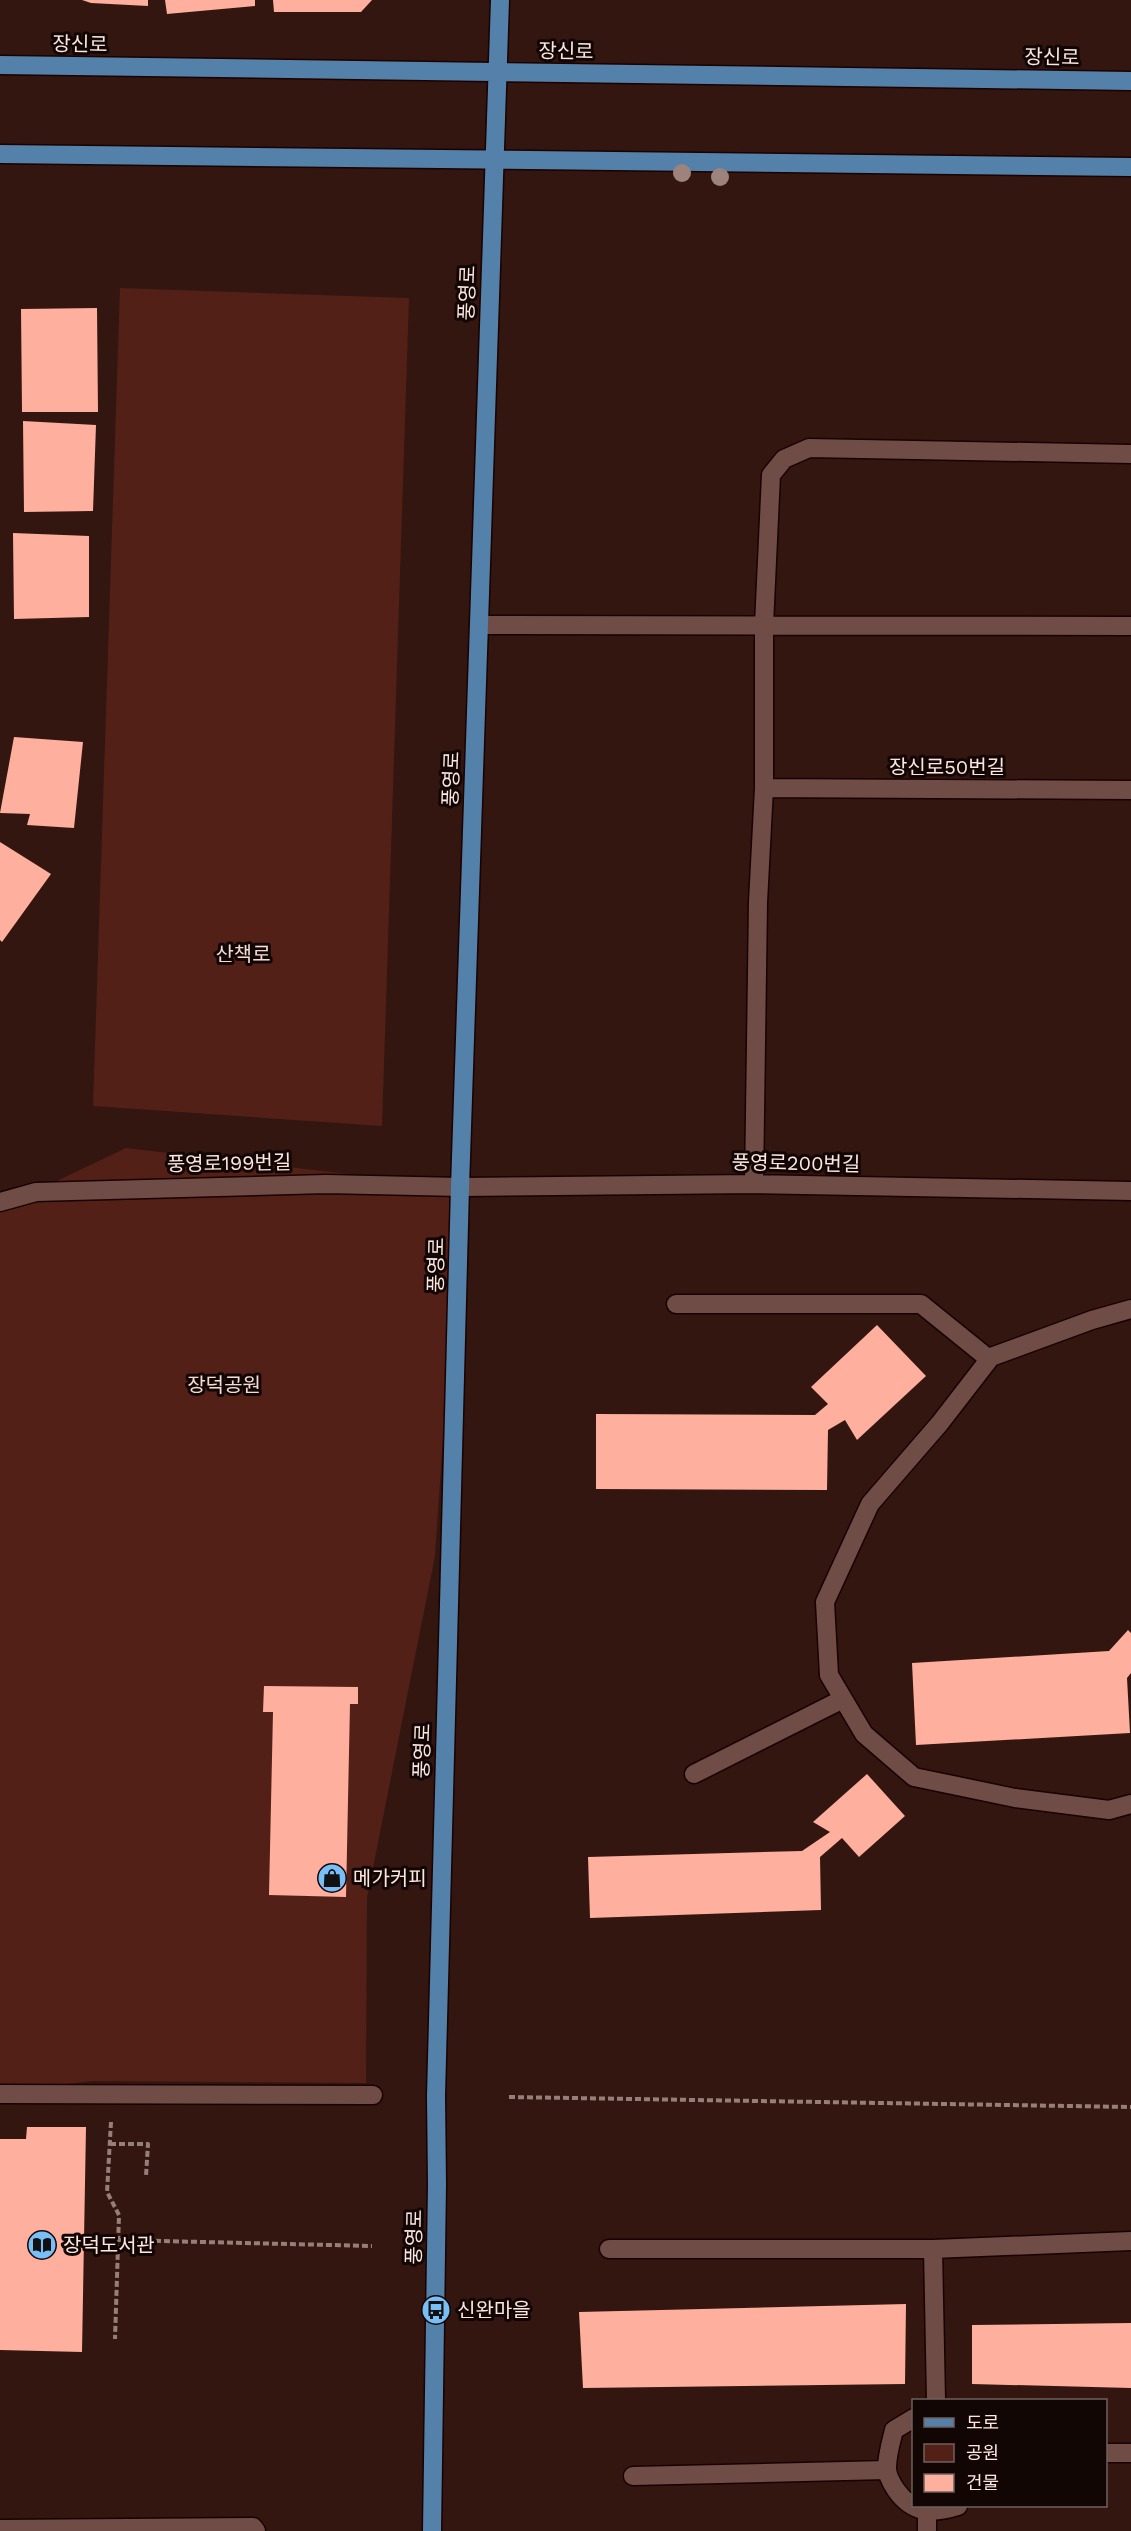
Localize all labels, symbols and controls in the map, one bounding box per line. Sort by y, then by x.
street label: 장신로 [52,32,108,56]
street label: 장신로 [538,39,594,63]
street label: 장신로 [1024,45,1080,69]
street label: 풍영로 [454,265,480,321]
street label: 풍영로 [438,751,464,807]
street label: 장신로50번길 [889,755,1005,779]
park label: 산책로 [215,942,271,966]
street label: 풍영로199번길 [167,1150,291,1176]
street label: 풍영로200번길 [732,1150,860,1176]
street label: 풍영로 [424,1237,448,1293]
park label: 장덕공원 [187,1373,261,1397]
street label: 풍영로 [409,1723,435,1779]
shop icon: 메가커피 [316,1862,348,1894]
place label: 메가커피 [353,1866,427,1890]
street label: 풍영로 [402,2209,426,2265]
library icon: 장덕도서관 [26,2229,58,2261]
place label: 장덕도서관 [63,2233,155,2257]
bus stop icon: 신완마을 [420,2294,452,2326]
place label: 신완마을 [457,2298,531,2322]
legend [912,2399,1107,2507]
text: 도로 [966,2412,999,2433]
text: 공원 [966,2442,999,2463]
text: 건물 [966,2472,999,2493]

